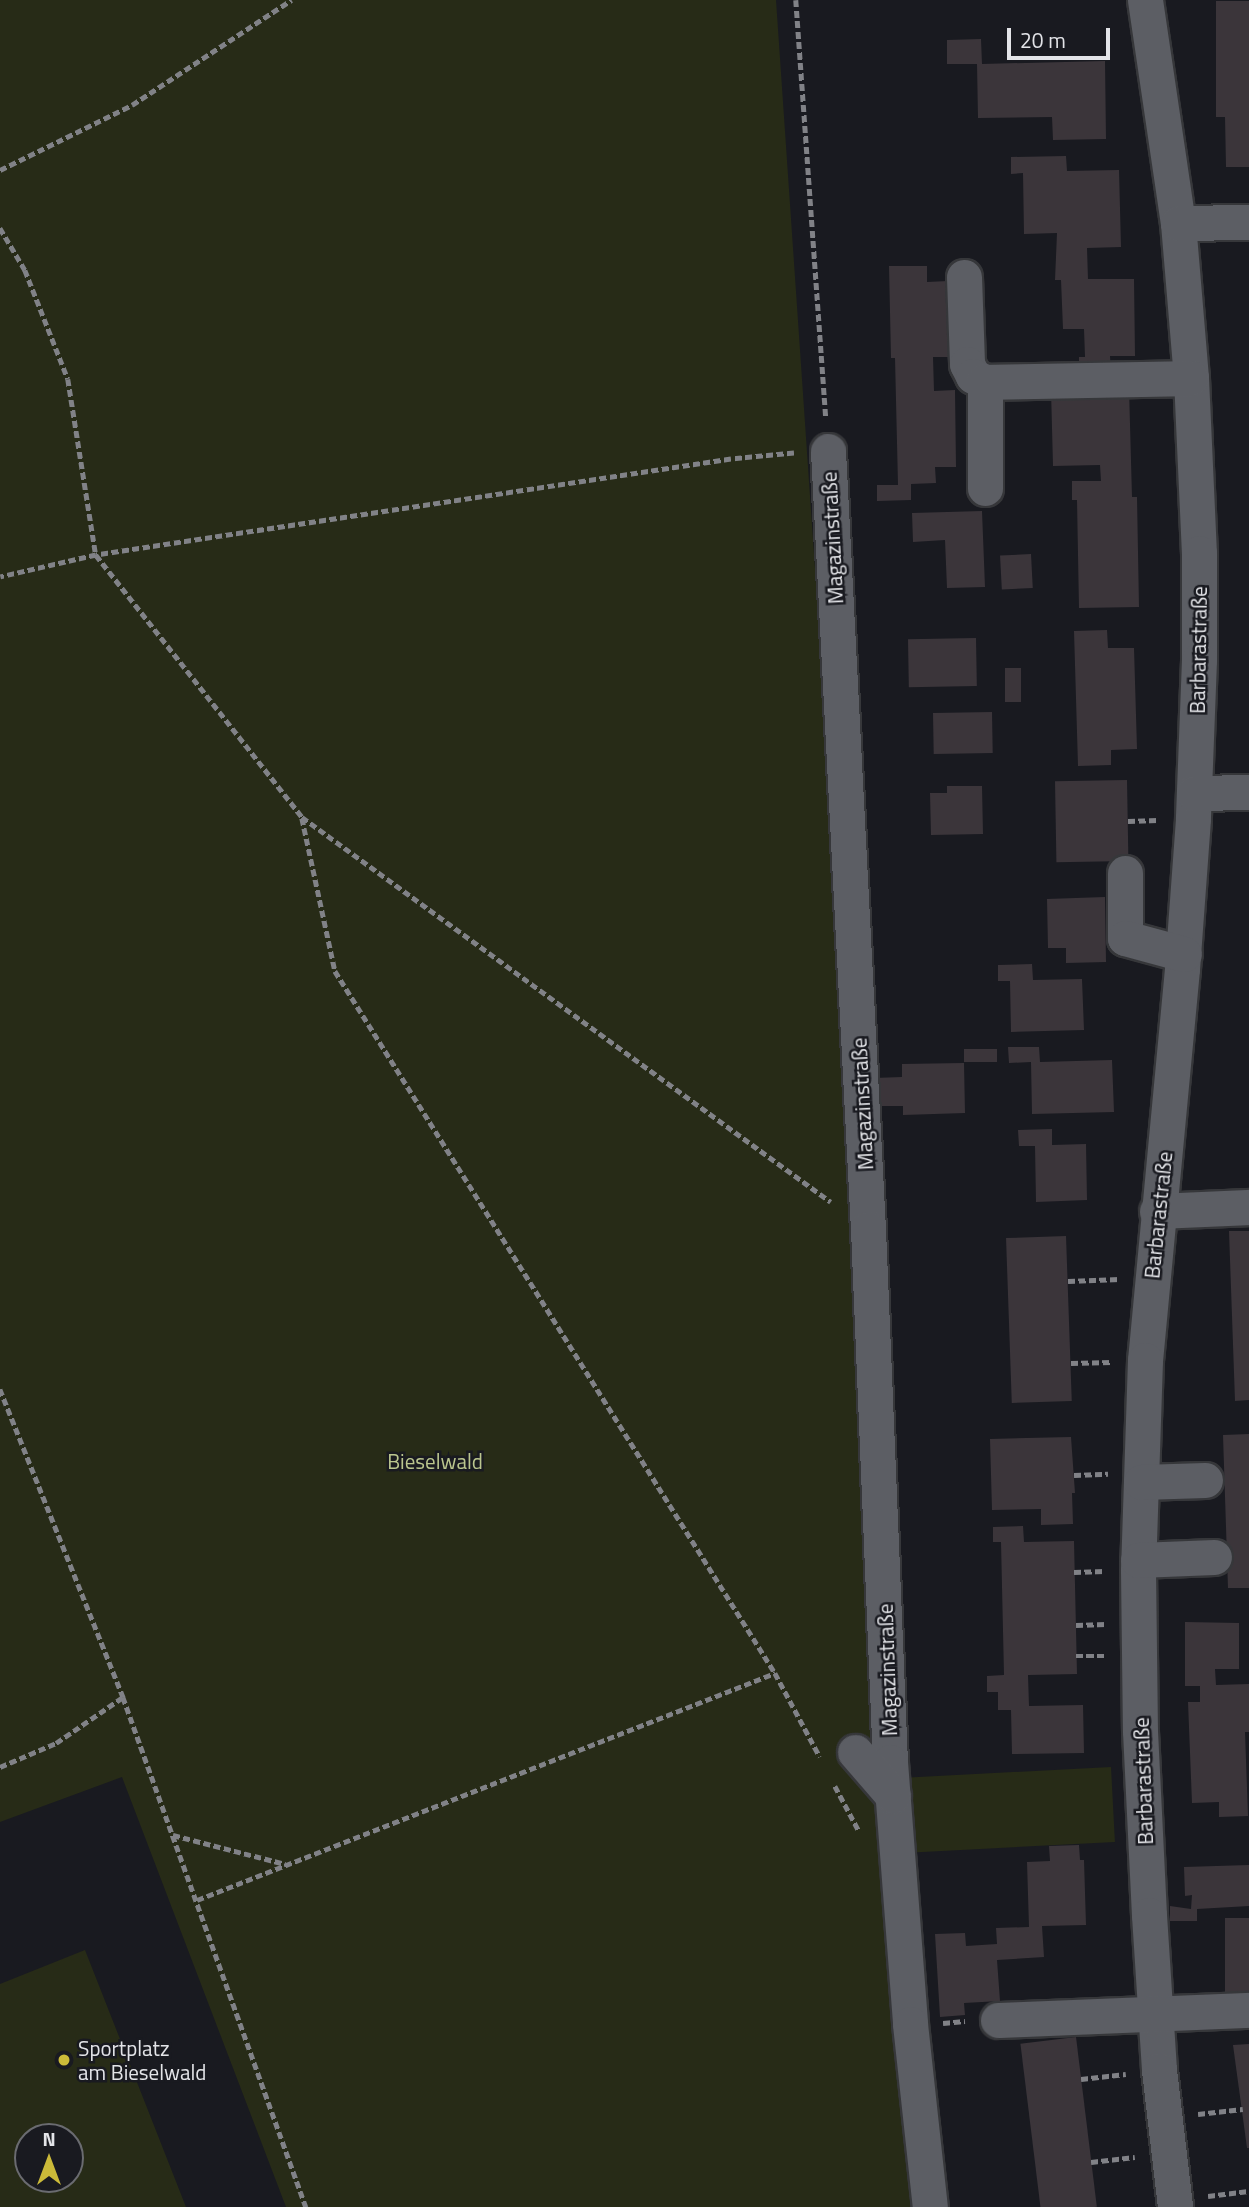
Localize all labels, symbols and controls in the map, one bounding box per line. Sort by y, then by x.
scale bar [1011,14,1114,58]
text: 20 m [1020,24,1066,56]
street label: Magazinstraße [816,471,848,605]
street label: Barbarastraße [1184,586,1212,714]
street label: Magazinstraße [846,1037,878,1171]
street label: Barbarastraße [1139,1150,1177,1280]
park label: Bieselwald [387,1448,483,1474]
street label: Magazinstraße [872,1603,902,1737]
street label: Barbarastraße [1128,1717,1158,1845]
place label: Sportplatz am Bieselwald [78,2035,206,2085]
marker: Sportplatz am Bieselwald [56,2052,72,2068]
north arrow [14,2123,84,2193]
text: N [42,2124,56,2153]

